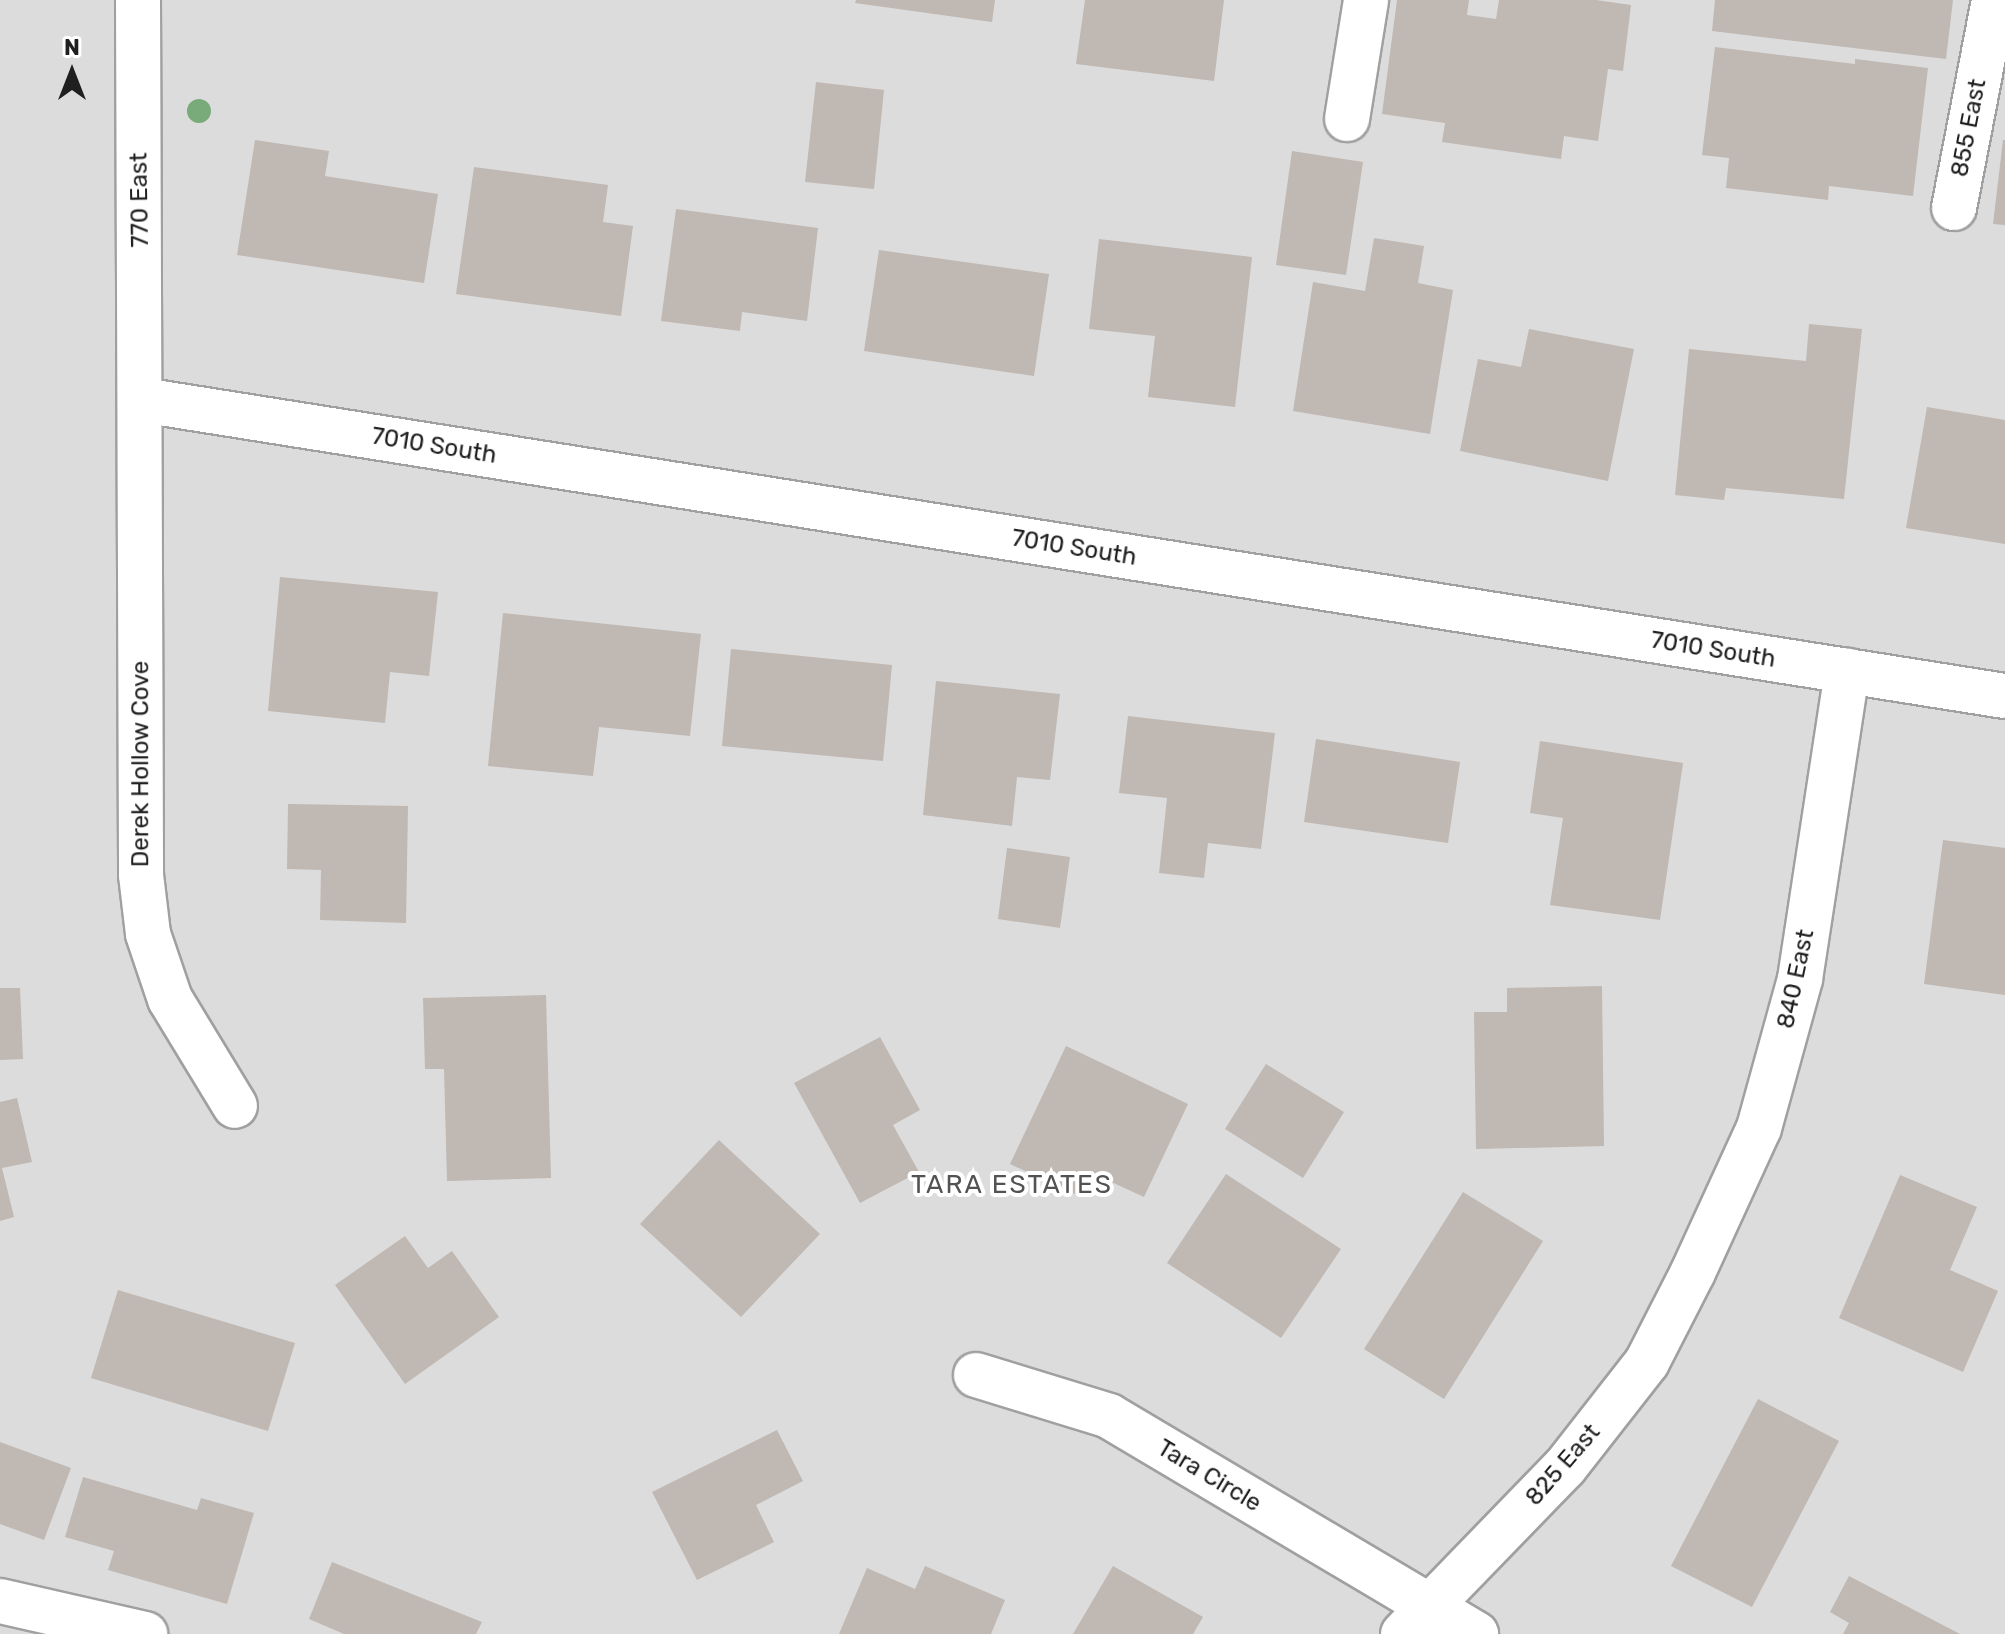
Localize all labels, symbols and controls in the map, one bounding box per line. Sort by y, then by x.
north arrow [32,32,112,112]
text: N [64,34,80,61]
street label: 855 East [1945,77,1993,179]
street label: 770 East [125,152,155,248]
street label: 7010 South [369,422,499,470]
street label: 7010 South [1009,524,1139,572]
street label: 7010 South [1648,626,1778,674]
street label: Derek Hollow Cove [127,660,155,868]
street label: 840 East [1771,927,1821,1031]
district label: TARA ESTATES [911,1169,1113,1201]
street label: 825 East [1520,1418,1606,1512]
street label: Tara Circle [1152,1434,1266,1518]

